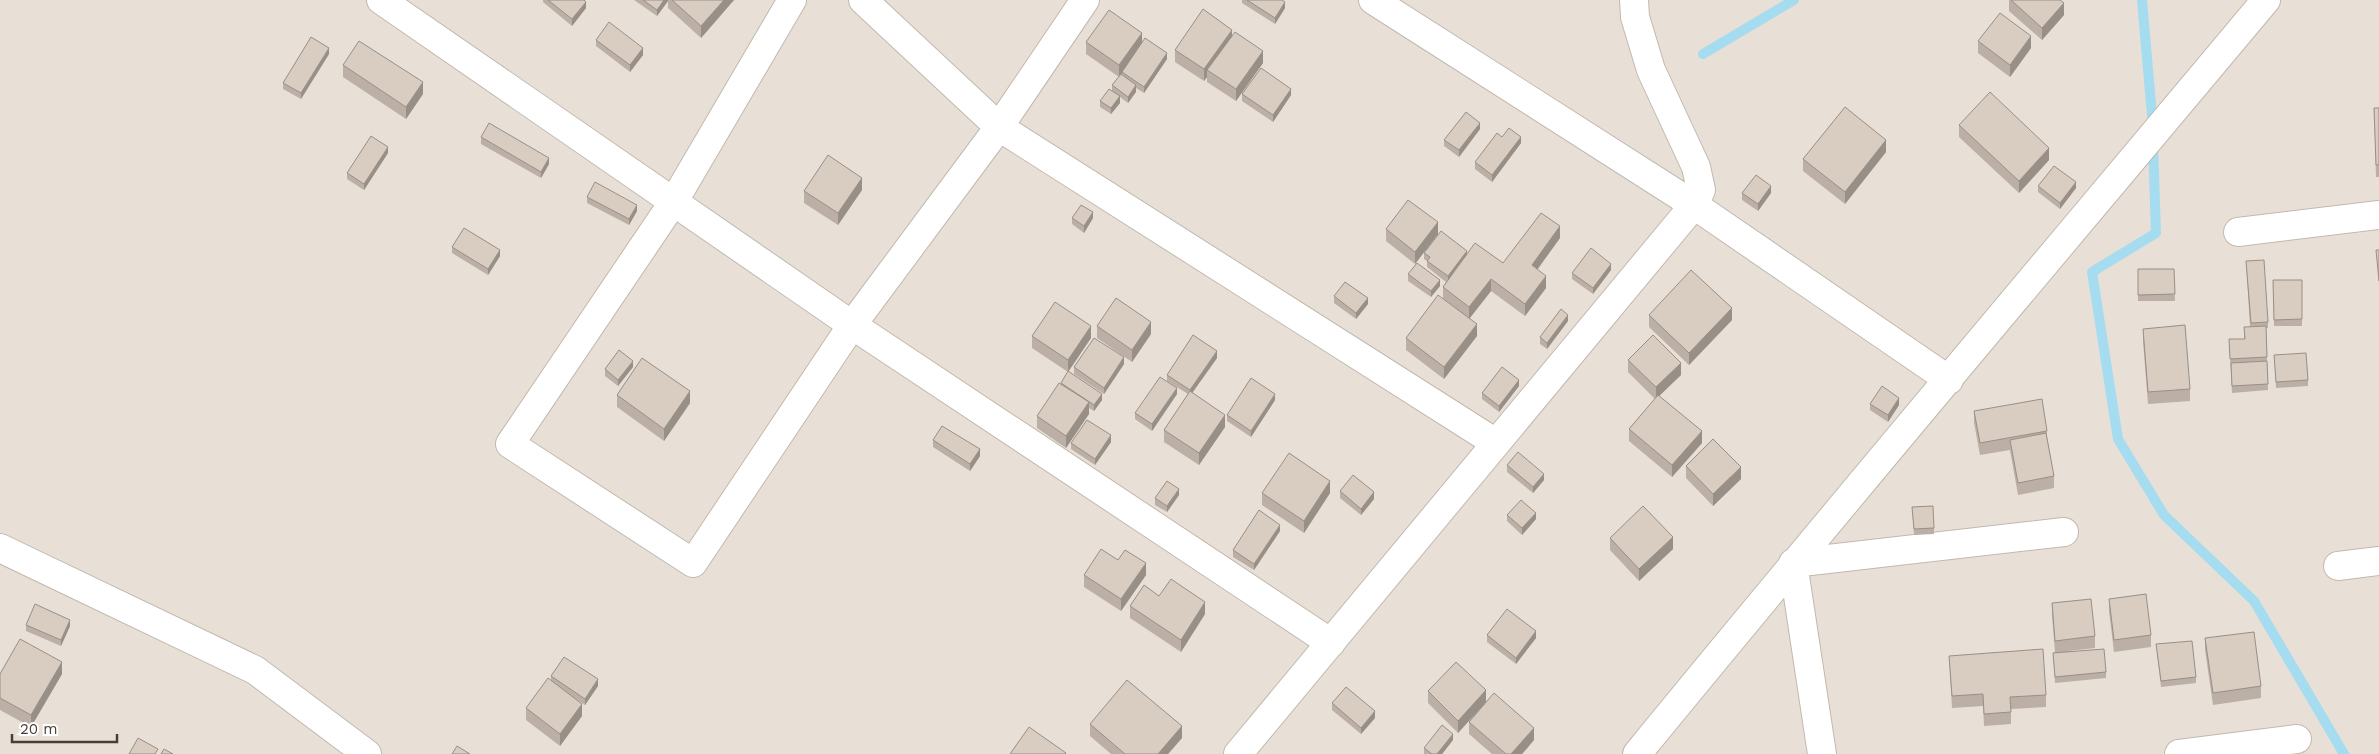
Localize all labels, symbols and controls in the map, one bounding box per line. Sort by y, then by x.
scale bar [12,712,118,744]
text: 20 m [20,720,58,738]

